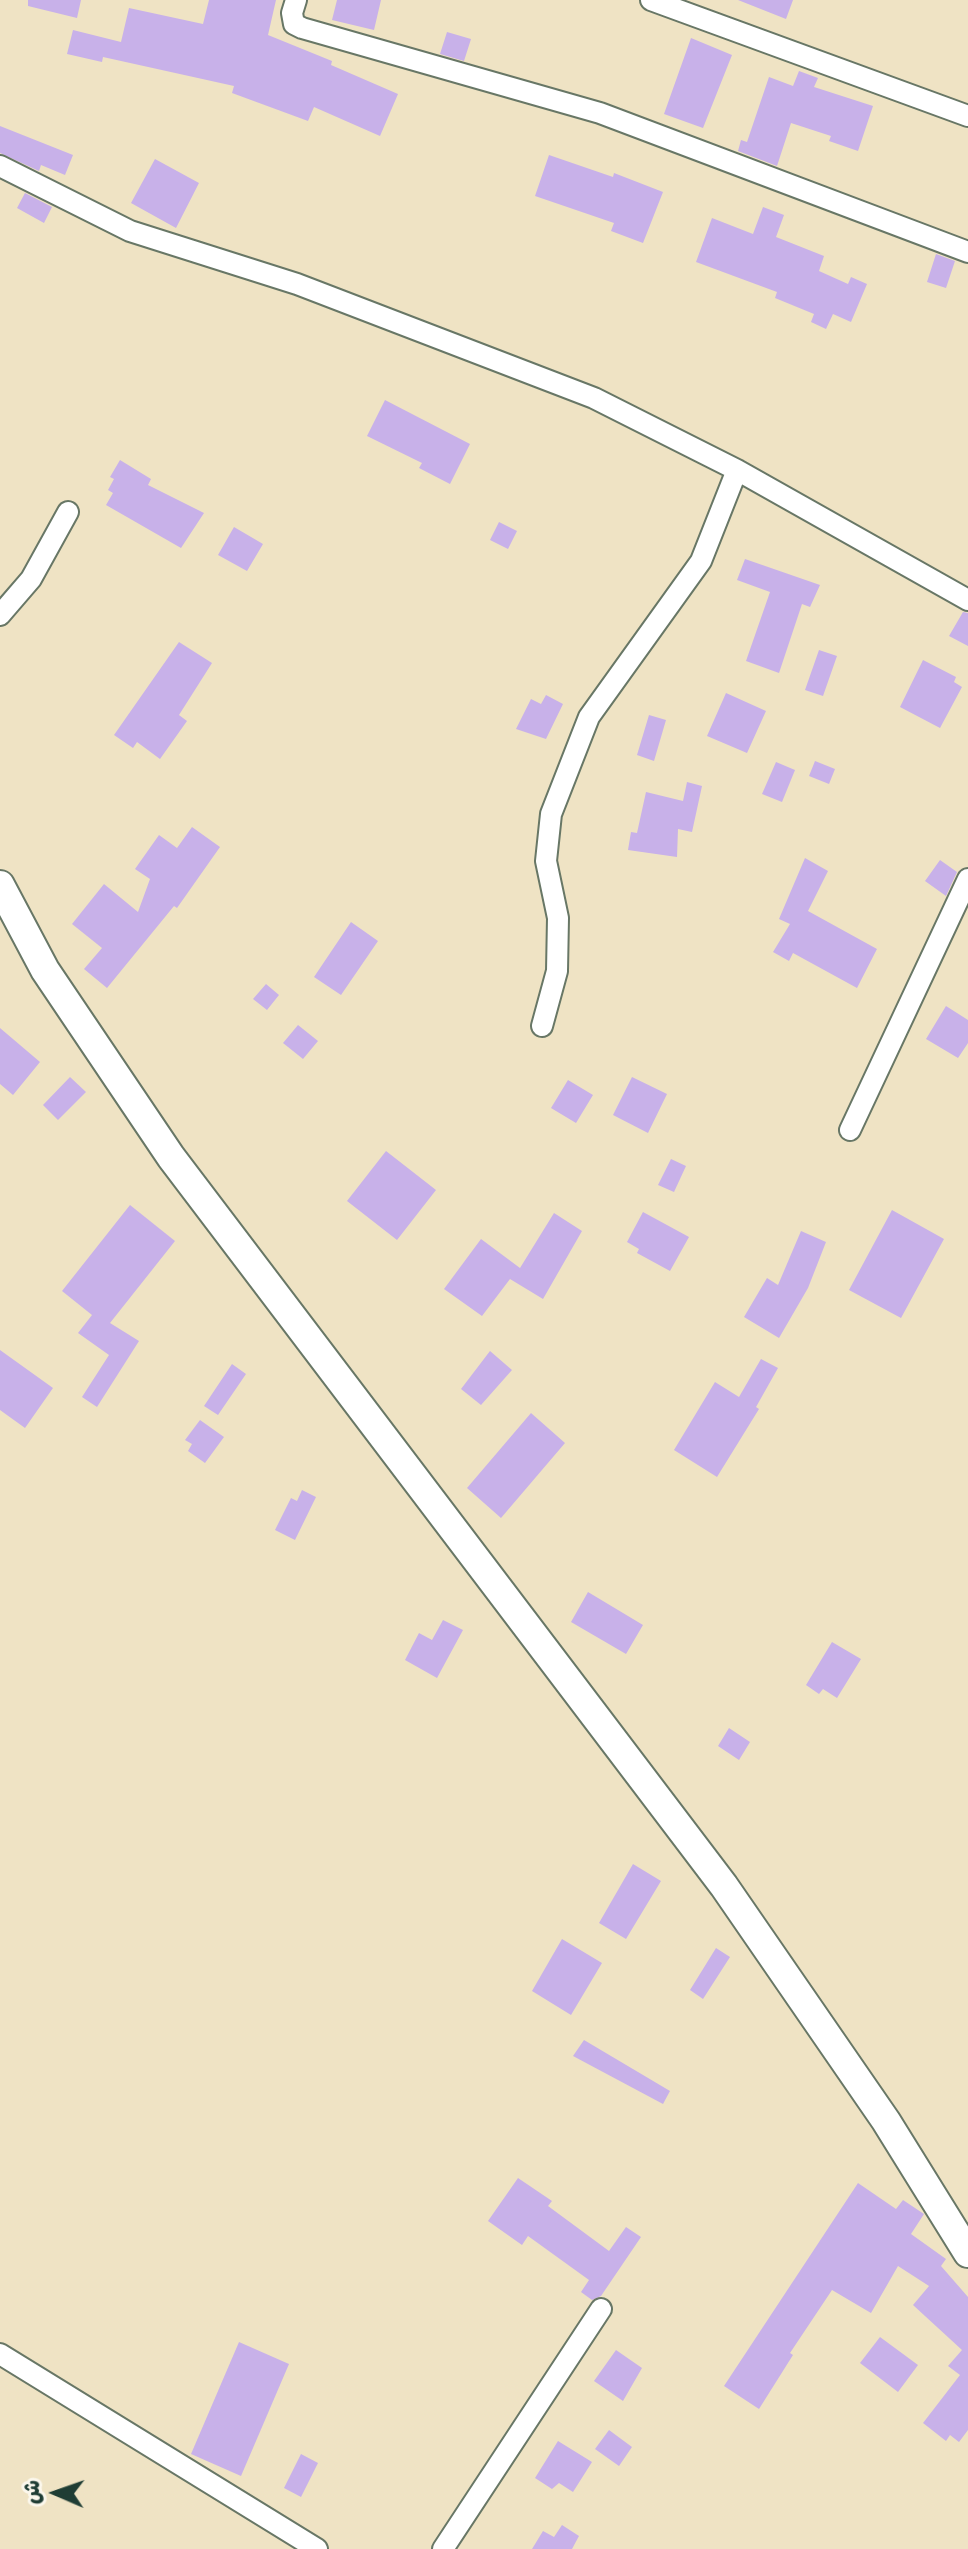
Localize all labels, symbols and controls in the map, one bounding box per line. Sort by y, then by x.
north arrow [16,2453,96,2533]
text: ش [17,2480,46,2505]

